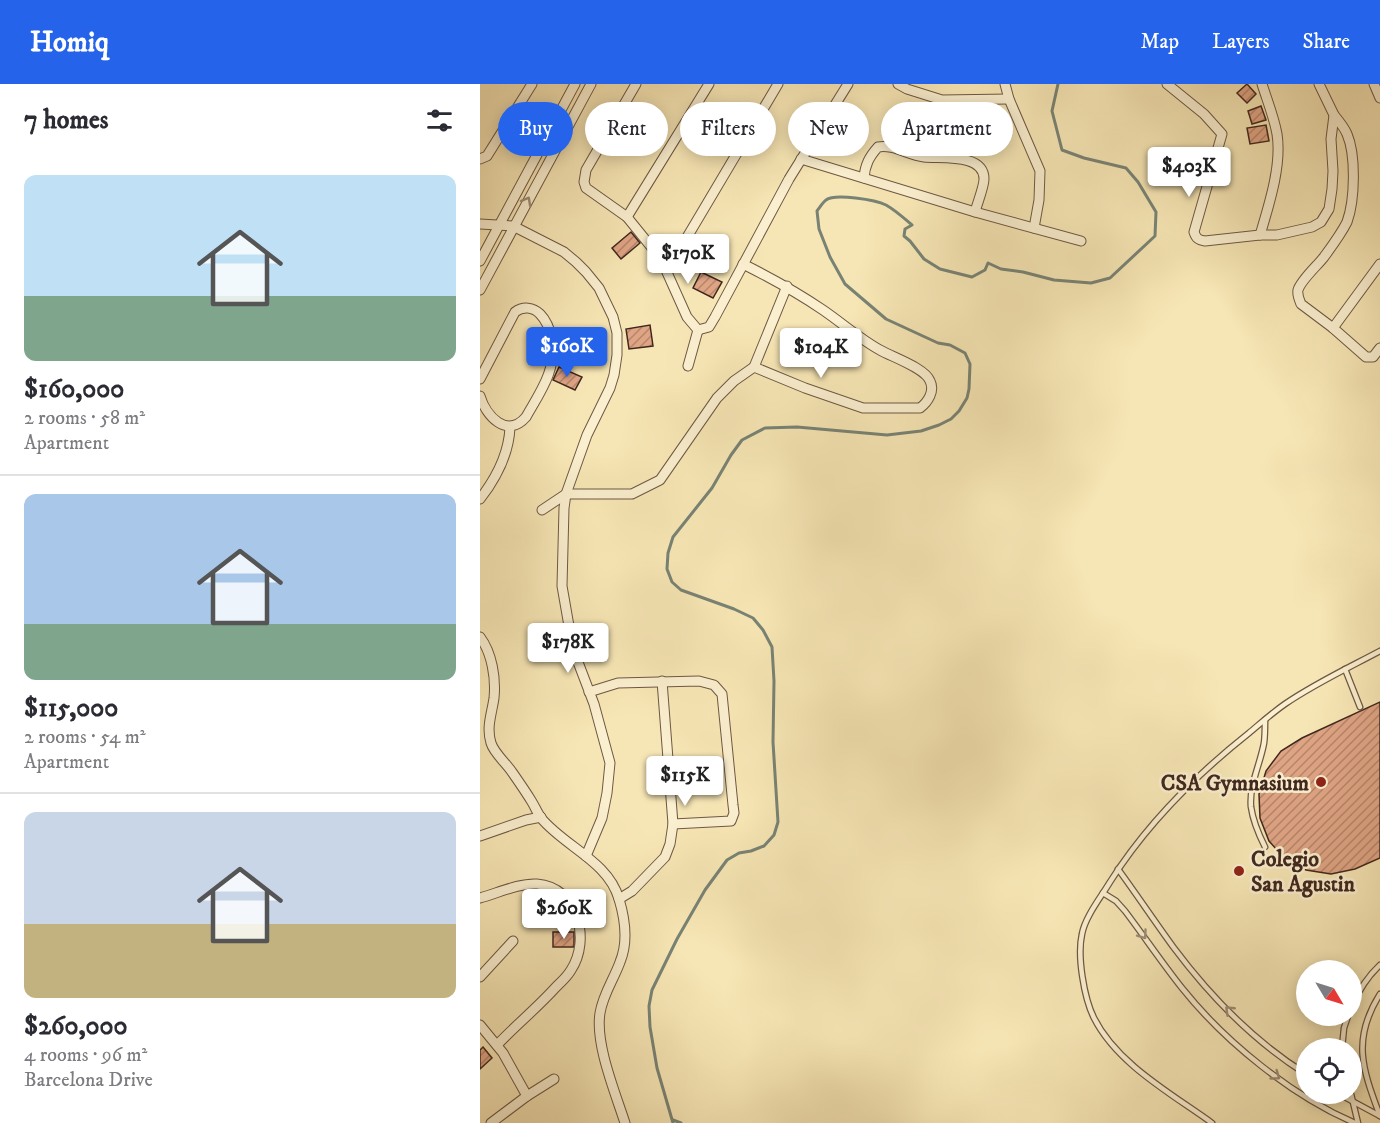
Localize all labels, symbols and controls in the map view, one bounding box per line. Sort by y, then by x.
text: Homiq [30,25,109,60]
text: Map [1140,29,1179,55]
text: Layers [1212,29,1270,55]
text: Share [1303,29,1350,55]
chip: Buy [498,102,573,156]
chip: Rent [585,102,668,156]
chip: Filters [680,102,776,156]
chip: New [788,102,869,156]
chip: Apartment [881,102,1013,156]
text: 7 homes [24,104,108,137]
icon: filters [423,104,456,137]
pin: $403K [1147,147,1231,198]
text: $403K [1162,154,1216,179]
one-way arrow [520,197,531,207]
icon: home [186,214,294,322]
pin: $170K [646,234,730,285]
text: $170K [661,241,715,266]
pin: $160K [525,327,609,378]
pin: $104K [779,328,863,379]
text: $160K [540,334,594,359]
text: $104K [794,335,848,360]
text: $160,000 [24,373,124,406]
text: 2 rooms · 58 m² [24,406,145,431]
text: Apartment [24,431,109,456]
icon: home [186,533,294,641]
pin: $178K [526,623,610,674]
text: $178K [542,630,594,655]
text: $115,000 [24,692,118,725]
text: 2 rooms · 54 m² [24,725,146,750]
text: Apartment [24,750,109,775]
pin: $115K [643,756,727,807]
text: $115K [660,763,710,788]
place label: CSA Gymnasium [1161,770,1309,797]
marker: CSA Gymnasium [1314,775,1328,789]
place label: Colegio San Agustin [1251,846,1356,898]
icon: home [186,851,294,959]
marker: Colegio San Agustin [1232,864,1246,878]
pin: $260K [522,889,606,940]
text: $260K [536,896,592,921]
one-way arrow [1136,929,1147,940]
north arrow [1296,960,1362,1026]
map controls [1296,960,1362,1104]
one-way arrow [1225,1006,1236,1017]
text: $260,000 [24,1010,127,1043]
button: locate [1296,1038,1362,1104]
text: 4 rooms · 96 m² [24,1043,147,1068]
text: Barcelona Drive [24,1068,153,1093]
one-way arrow [1270,1069,1281,1080]

